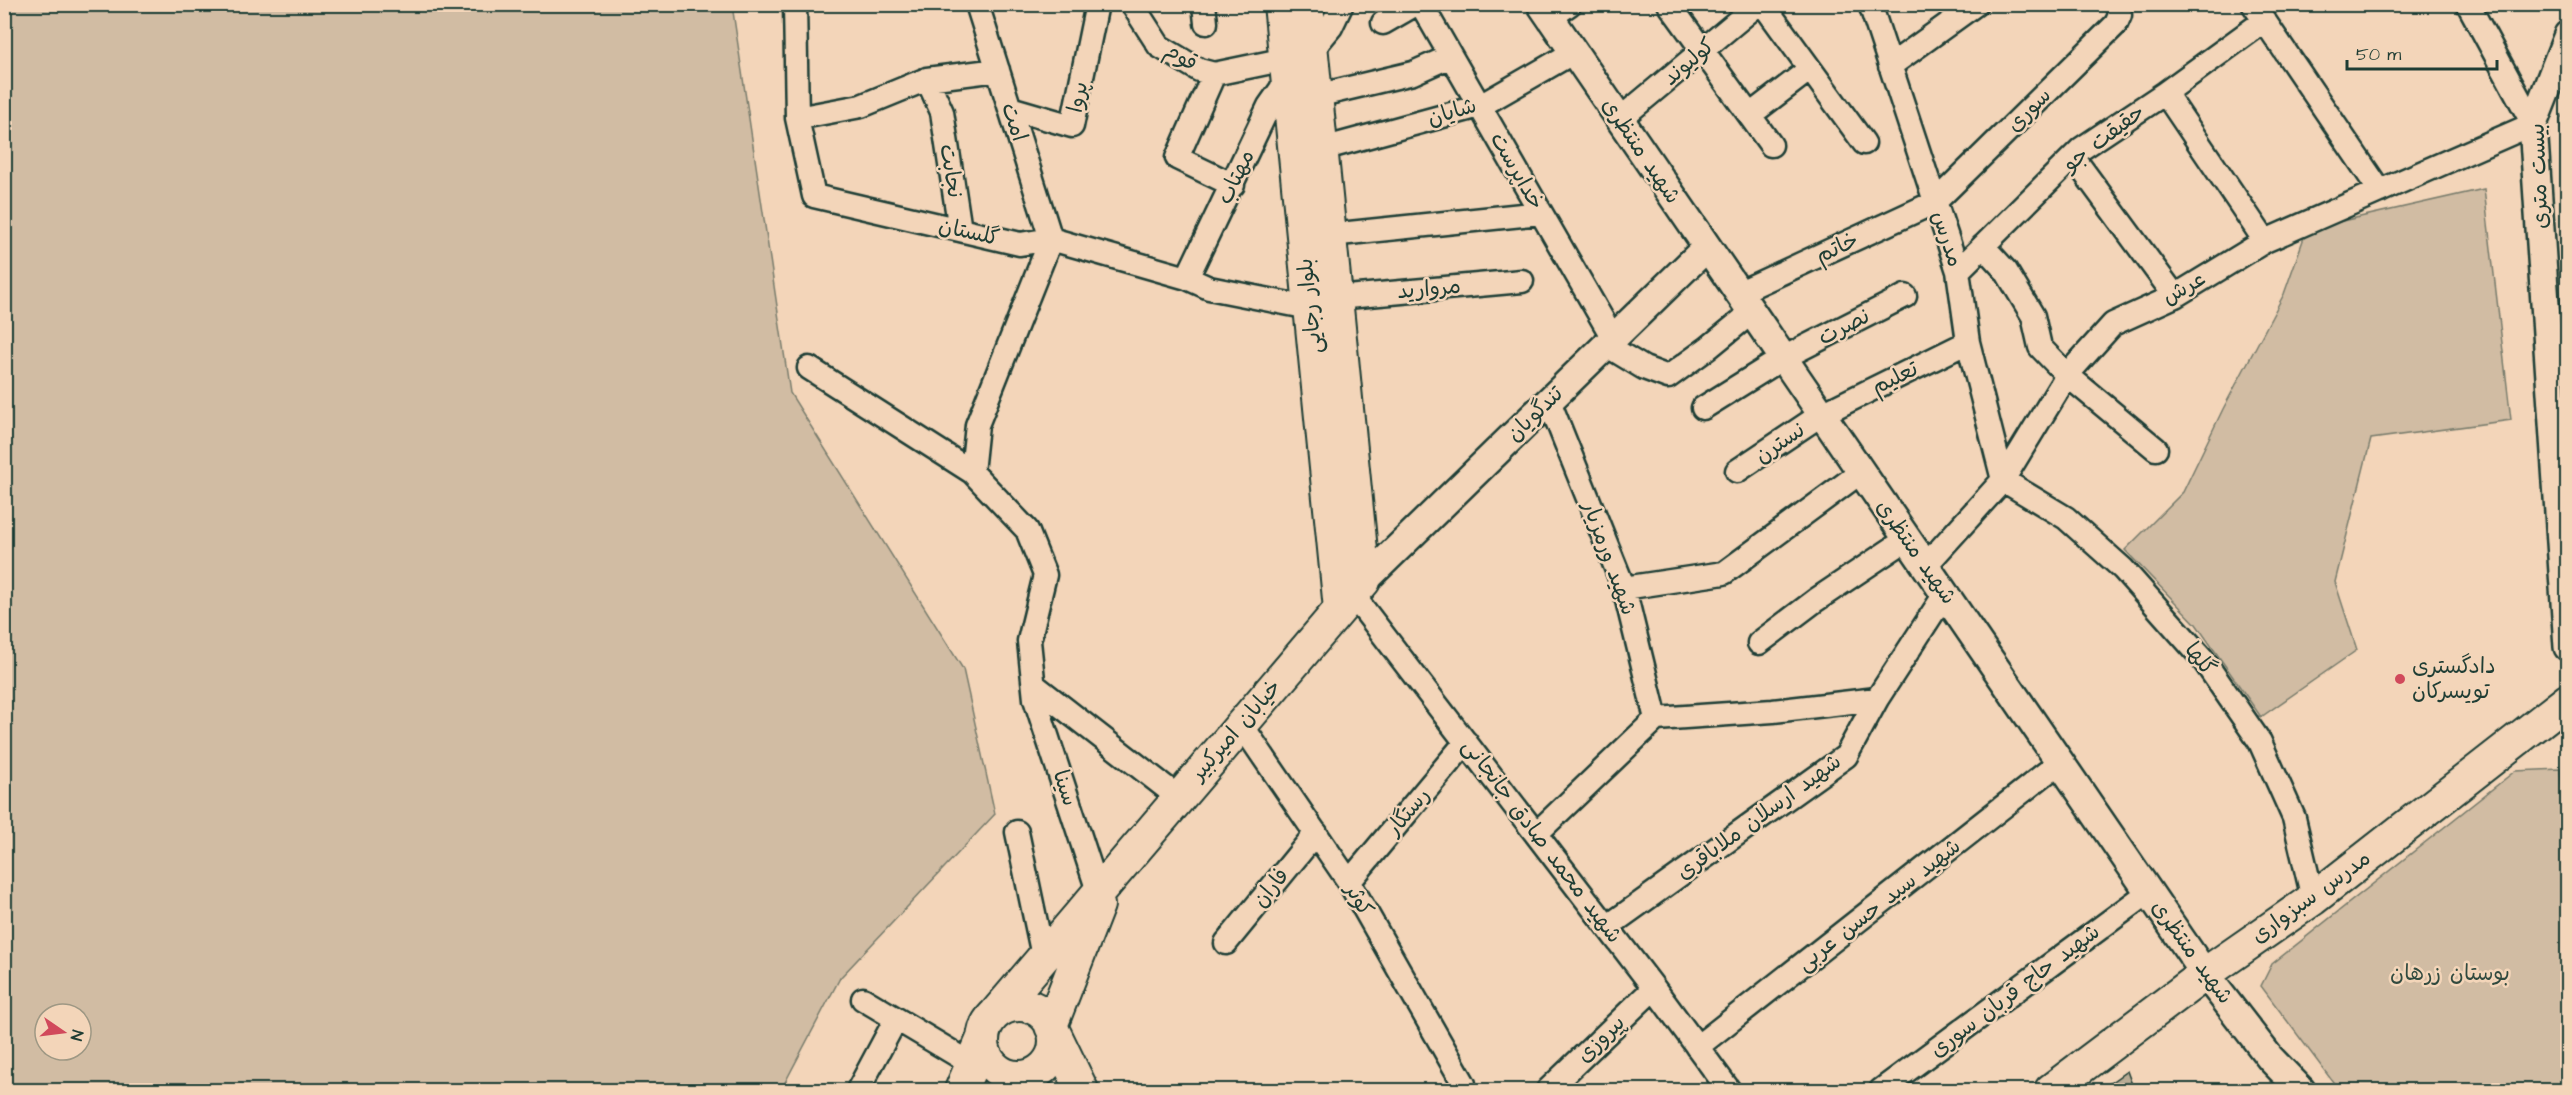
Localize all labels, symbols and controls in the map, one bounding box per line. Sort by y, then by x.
street label: کولیوند [1656,31,1722,93]
scale bar [2347,33,2497,71]
street label: قوم [1158,35,1203,80]
text: 50 m [2356,42,2401,67]
street label: پروا [1060,79,1096,115]
street label: سوری [2000,81,2058,139]
street label: شایان [1424,90,1480,134]
street label: شهید منتظری [1594,92,1688,210]
street label: حقیقت جو [2055,97,2151,180]
street label: امت [993,99,1035,145]
street label: بیست متری [2522,122,2556,230]
street label: خداپرست [1482,126,1552,216]
street label: نجابت [931,142,971,200]
street label: مهتاب [1209,144,1263,210]
street label: مدرس [1923,207,1971,271]
street label: گلستان [936,210,1002,254]
street label: خاتم [1810,225,1864,271]
street label: بلوار رجایی [1290,257,1330,355]
street label: عرش [2156,263,2212,313]
street label: مروارید [1396,271,1462,307]
street label: نصرت [1813,301,1875,353]
street label: تعلیم [1866,353,1924,403]
street label: تندگویان [1500,379,1571,449]
street label: نسترن [1749,415,1811,471]
street label: شهید منتظری [1868,493,1964,611]
street label: شهید ورمزیار [1574,495,1644,620]
street label: گلها [2177,636,2223,682]
place label: دادگستری تویسرکان [2412,651,2496,707]
marker: دادگستری تویسرکان [2393,672,2407,686]
street label: خیابان امیرکبیر [1182,673,1289,789]
street label: شهید محمد صادق جانجانی [1455,732,1629,950]
street label: شهید ارسلان ملاباقری [1670,747,1848,887]
street label: سینا [1045,766,1085,810]
street label: رستگار [1378,781,1438,844]
street label: شهید سید حسن عربی [1790,831,1968,979]
street label: مدرس سبزواری [2245,843,2377,951]
street label: فاران [1245,861,1297,915]
street label: کوثر [1336,876,1381,922]
street label: شهید منتظری [2144,894,2240,1010]
street label: شهید حاج قربان سوری [1923,917,2107,1065]
park label: بوستان زرهان [2390,958,2510,989]
north arrow [33,1002,93,1062]
street label: پیروزی [1570,1008,1632,1070]
text: N [65,1028,88,1043]

